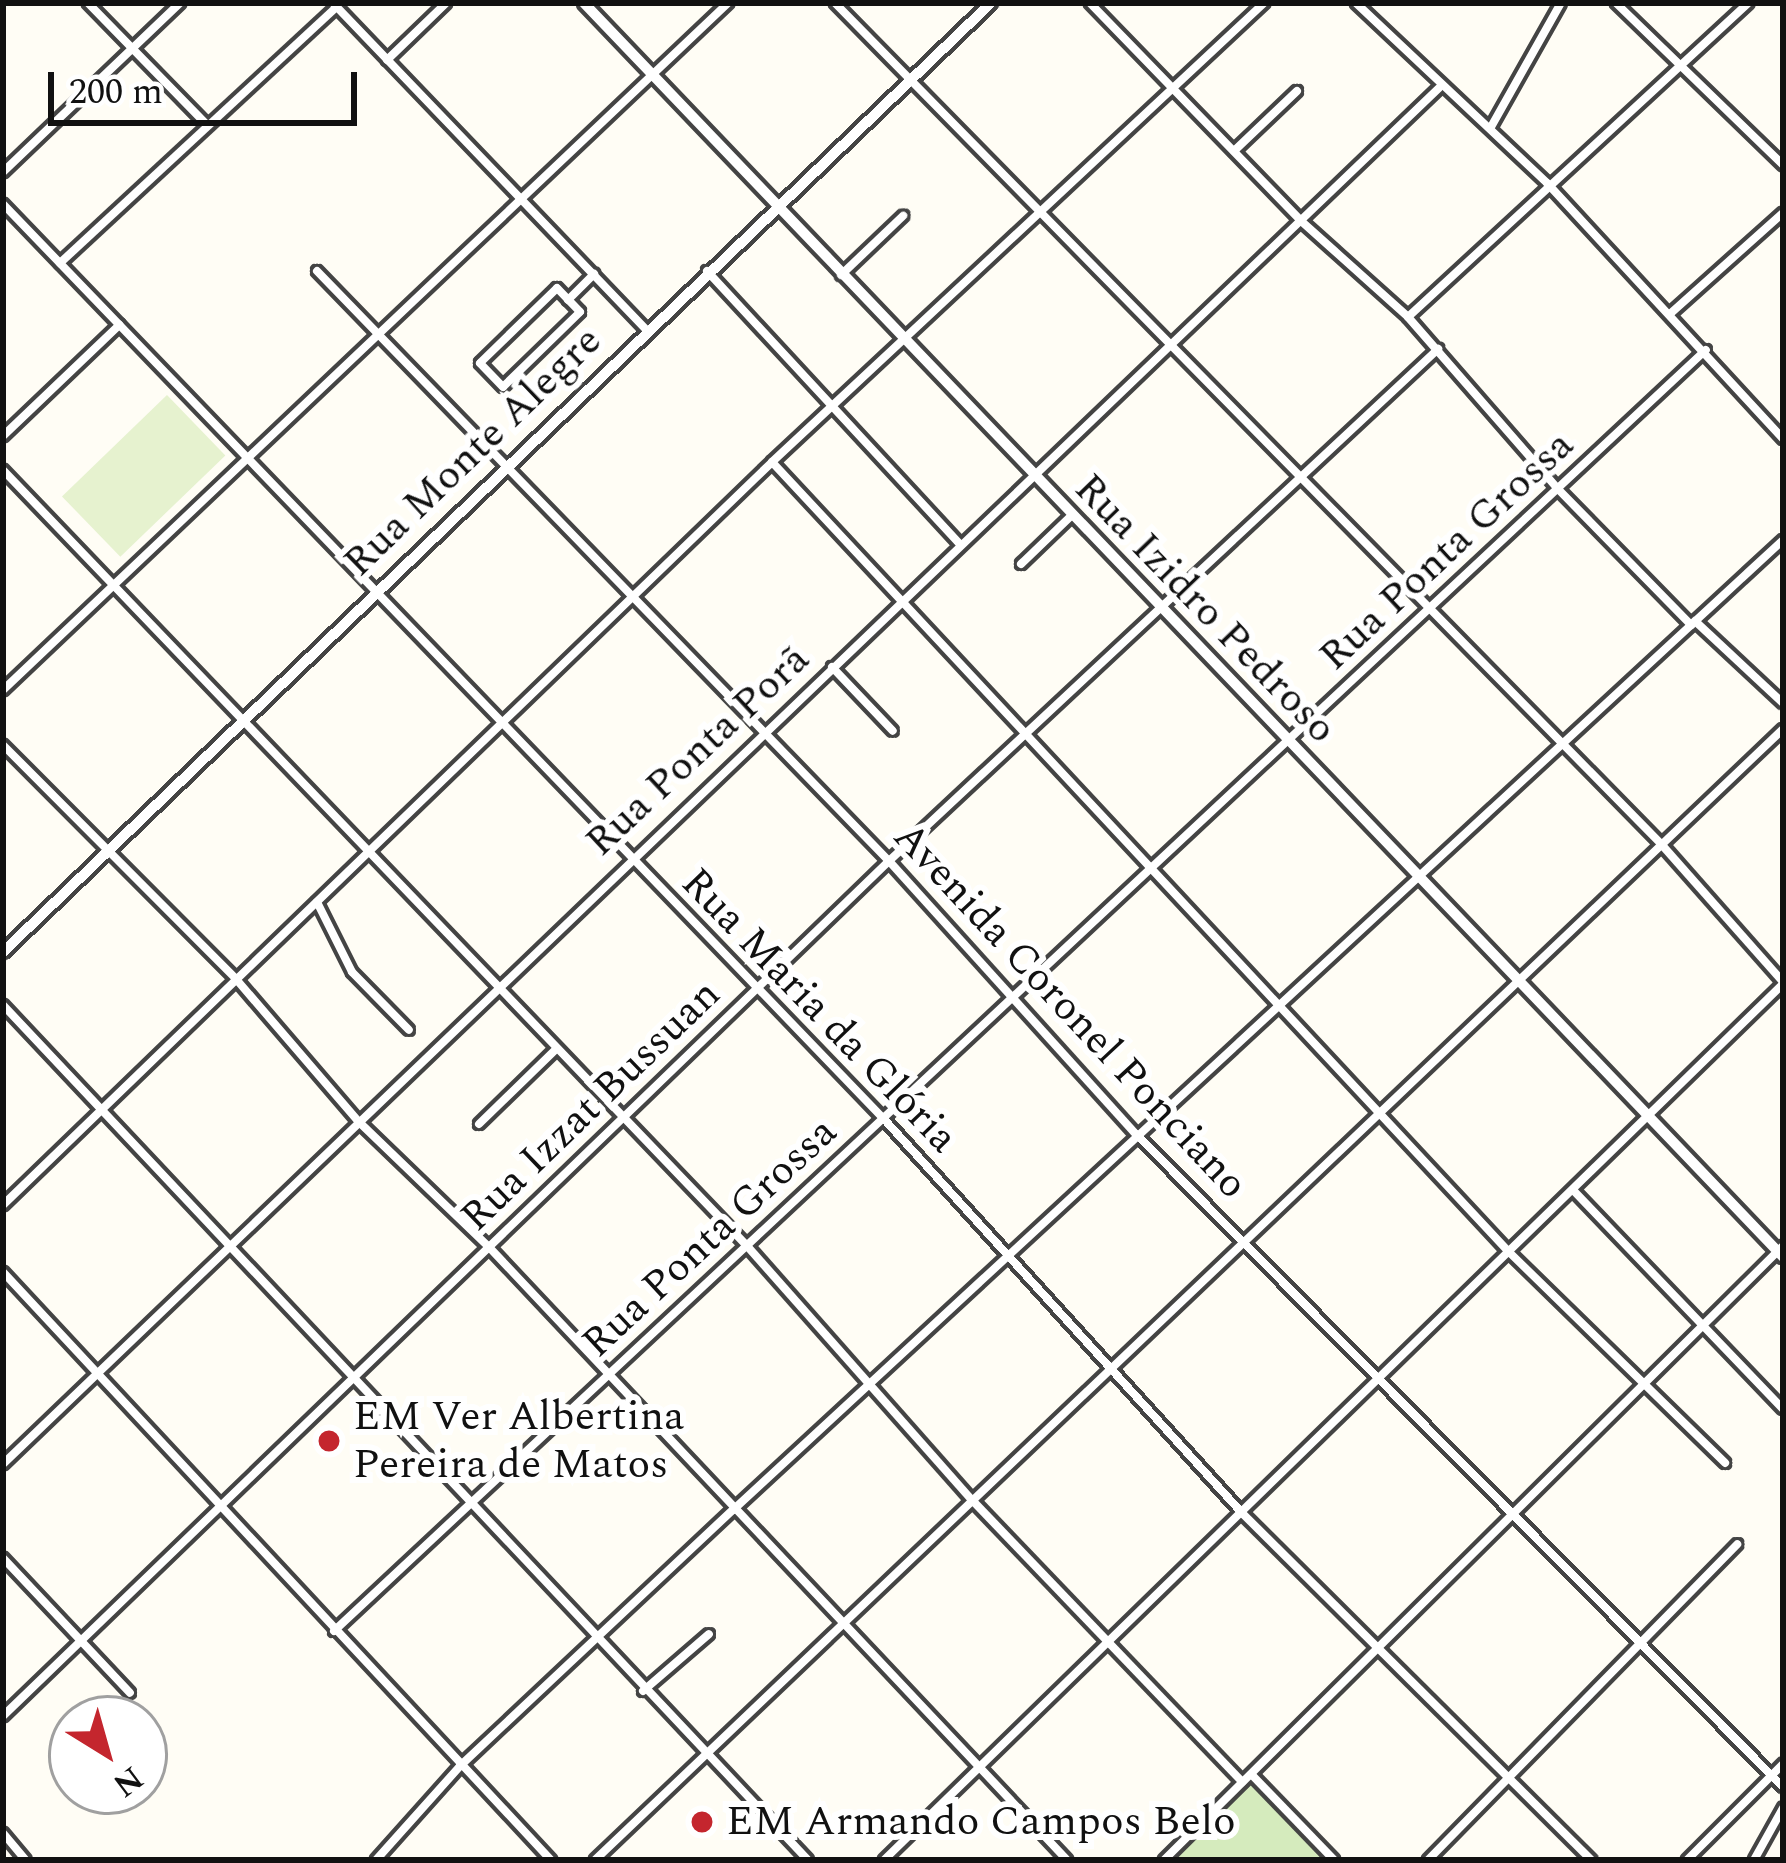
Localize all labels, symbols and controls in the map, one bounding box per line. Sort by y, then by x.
scale bar [54,48,363,122]
text: 200 m [69,65,163,120]
street label: Rua Monte Alegre [334,316,612,588]
street label: Rua Ponta Grossa [1309,420,1585,682]
street label: Rua Izidro Pedroso [1063,464,1347,754]
street label: Rua Ponta Porã [576,634,820,868]
street label: Avenida Coronel Ponciano [882,812,1258,1210]
street label: Rua Maria da Glória [670,858,968,1164]
street label: Rua Izzat Bussuan [451,970,731,1242]
street label: Rua Ponta Grossa [572,1107,848,1369]
place label: EM Ver Albertina Pereira de Matos [353,1392,685,1490]
marker: EM Ver Albertina Pereira de Matos [316,1428,342,1454]
north arrow [48,1695,168,1815]
text: N [102,1753,154,1809]
place label: EM Armando Campos Belo [726,1797,1236,1847]
marker: EM Armando Campos Belo [689,1809,715,1835]

